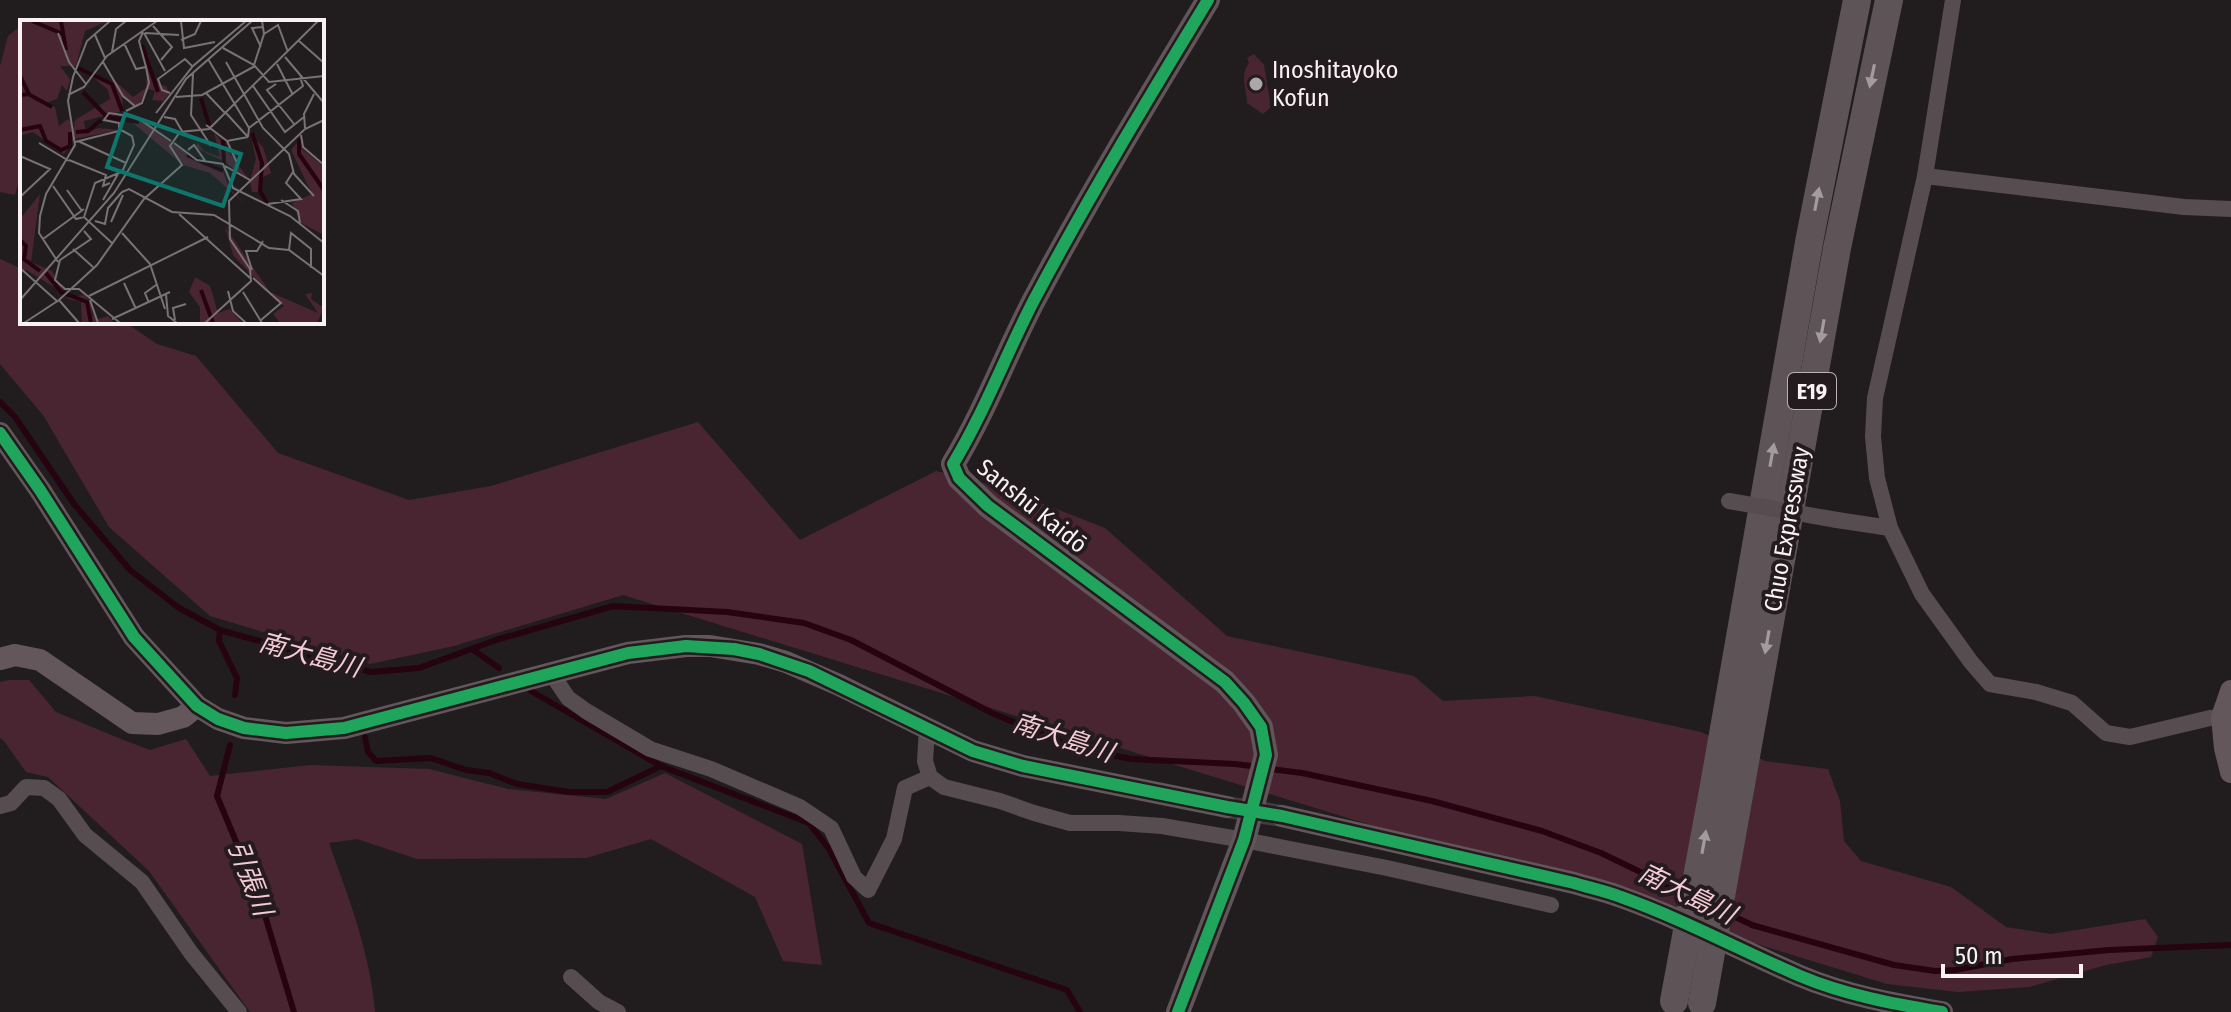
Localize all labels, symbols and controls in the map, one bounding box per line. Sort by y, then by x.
inset map [20,20,324,324]
place label: Inoshitayoko Kofun [1272,56,1398,112]
one-way arrow [1866,64,1878,89]
marker: Inoshitayoko Kofun [1247,75,1265,93]
one-way arrow [1812,187,1824,212]
one-way arrow [1816,319,1828,344]
road number: E19 [1788,373,1836,409]
one-way arrow [1766,442,1778,467]
street label: Chuo Expressway [1759,444,1815,614]
street label: Sanshū Kaidō [971,453,1093,559]
water label: 南大島川 [256,627,367,684]
one-way arrow [1760,630,1772,655]
water label: 南大島川 [1009,707,1120,770]
one-way arrow [1698,829,1710,854]
water label: 引張川 [222,836,280,923]
water label: 南大島川 [1633,857,1743,932]
scale bar [1943,928,2081,978]
text: 50 m [1955,942,2003,970]

